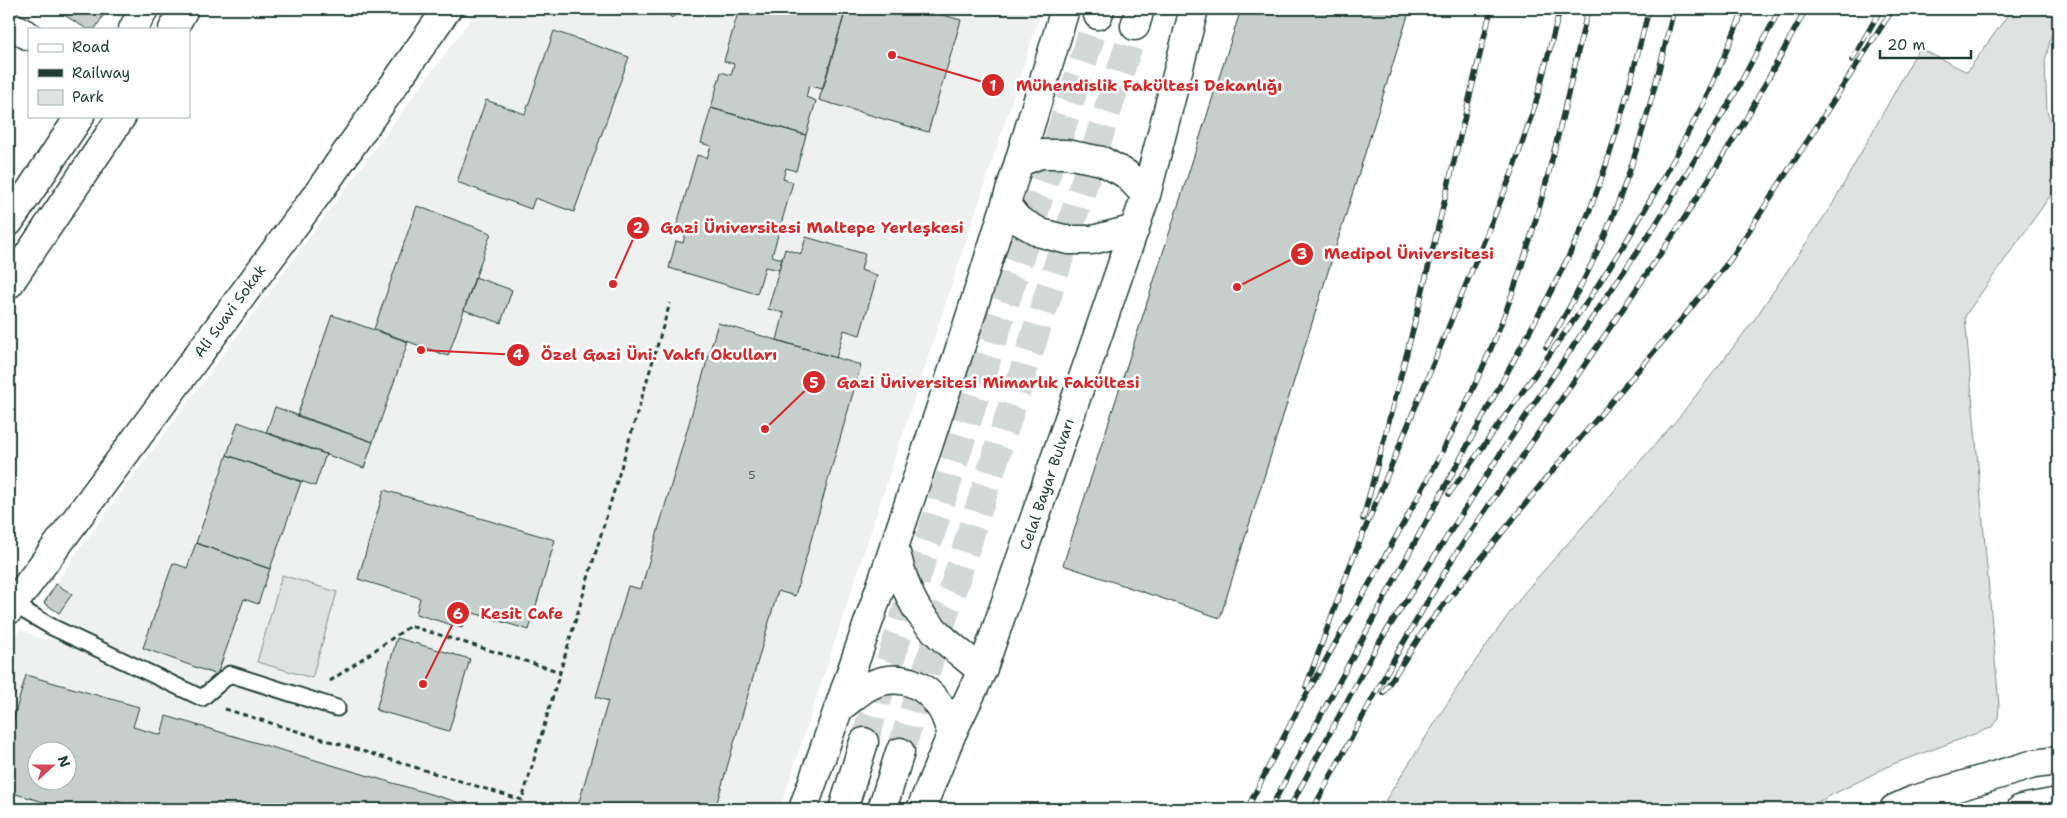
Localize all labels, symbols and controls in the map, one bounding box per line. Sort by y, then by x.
legend [28,28,190,118]
scale bar [1880,28,1971,60]
text: 20 m [1887,35,1926,55]
text: Road [72,37,110,57]
text: Railway [72,63,130,83]
callout: Mühendislik Fakültesi Dekanlığı [980,70,1292,101]
text: Mühendislik Fakültesi Dekanlığı [1016,75,1282,96]
text: 1 [990,76,997,96]
text: Park [72,87,104,107]
callout: Gazi Üniversitesi Maltepe Yerleşkesi [625,212,974,243]
text: Gazi Üniversitesi Maltepe Yerleşkesi [660,217,964,238]
text: 2 [633,218,644,238]
callout: Medipol Üniversitesi [1289,238,1504,269]
text: Medipol Üniversitesi [1324,243,1494,264]
text: 3 [1297,244,1307,264]
street label: Ali Suavi Sokak [189,260,271,362]
callout: Özel Gazi Üni. Vakfı Okulları [506,339,787,370]
text: Özel Gazi Üni. Vakfı Okulları [541,344,777,365]
text: 4 [513,345,524,365]
callout: Gazi Üniversitesi Mimarlık Fakültesi [802,367,1150,398]
text: Gazi Üniversitesi Mimarlık Fakültesi [836,372,1140,393]
text: 5 [809,373,819,393]
street label: Celal Bayar Bulvarı [1015,416,1079,552]
house number: 5 [748,467,756,483]
callout: Kesit Cafe [446,598,574,629]
text: Kesit Cafe [481,603,564,624]
text: 6 [453,604,463,624]
north arrow [28,740,78,790]
text: N [54,753,75,770]

